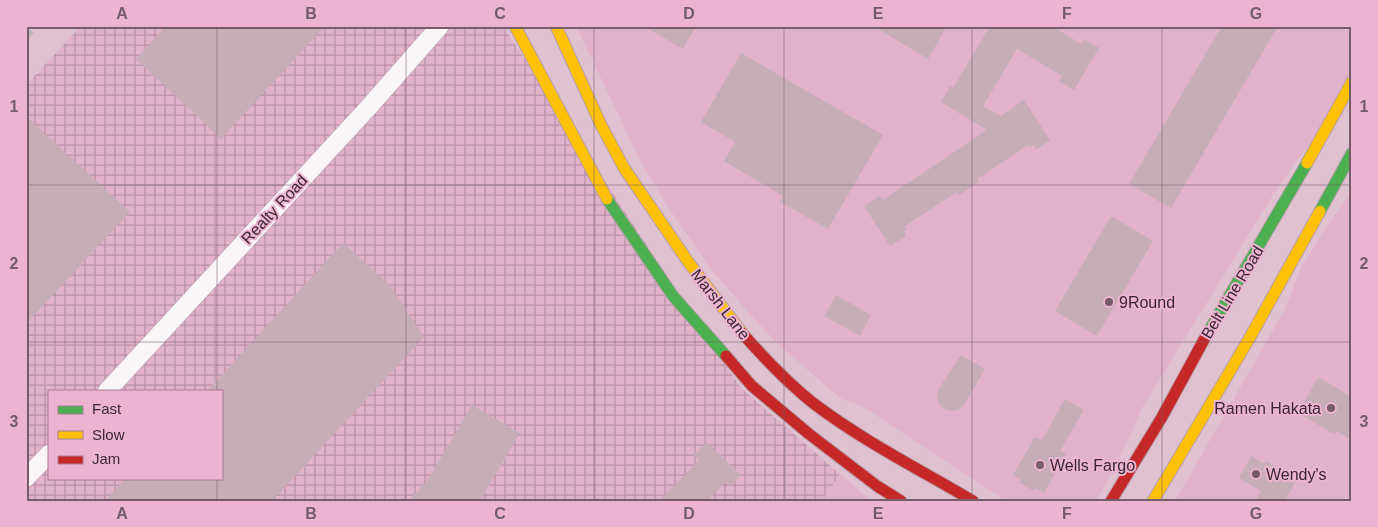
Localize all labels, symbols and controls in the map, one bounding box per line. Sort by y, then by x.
text: A [116,5,128,22]
text: B [305,5,317,22]
text: C [494,5,506,22]
text: D [683,5,695,22]
text: E [873,5,884,22]
text: F [1062,5,1072,22]
text: G [1250,5,1262,22]
text: 1 [10,98,19,115]
text: 1 [1360,98,1369,115]
street label: Realty Road [238,171,311,247]
street label: Belt Line Road [1198,243,1267,342]
text: 2 [10,255,19,272]
text: 2 [1360,255,1369,272]
street label: Marsh Lane [688,266,753,343]
place label: 9Round [1119,294,1175,311]
marker: 9Round [1103,296,1115,308]
legend [48,390,222,480]
text: Fast [92,400,122,417]
place label: Ramen Hakata [1214,400,1321,417]
marker: Ramen Hakata [1325,402,1337,414]
text: 3 [10,413,19,430]
text: 3 [1360,413,1369,430]
text: Slow [92,426,125,443]
text: Jam [92,450,120,467]
place label: Wells Fargo [1050,457,1135,474]
marker: Wells Fargo [1034,459,1046,471]
place label: Wendy's [1266,466,1327,483]
marker: Wendy's [1250,468,1262,480]
text: A [116,505,128,522]
text: B [305,505,317,522]
text: C [494,505,506,522]
text: D [683,505,695,522]
text: E [873,505,884,522]
text: F [1062,505,1072,522]
text: G [1250,505,1262,522]

